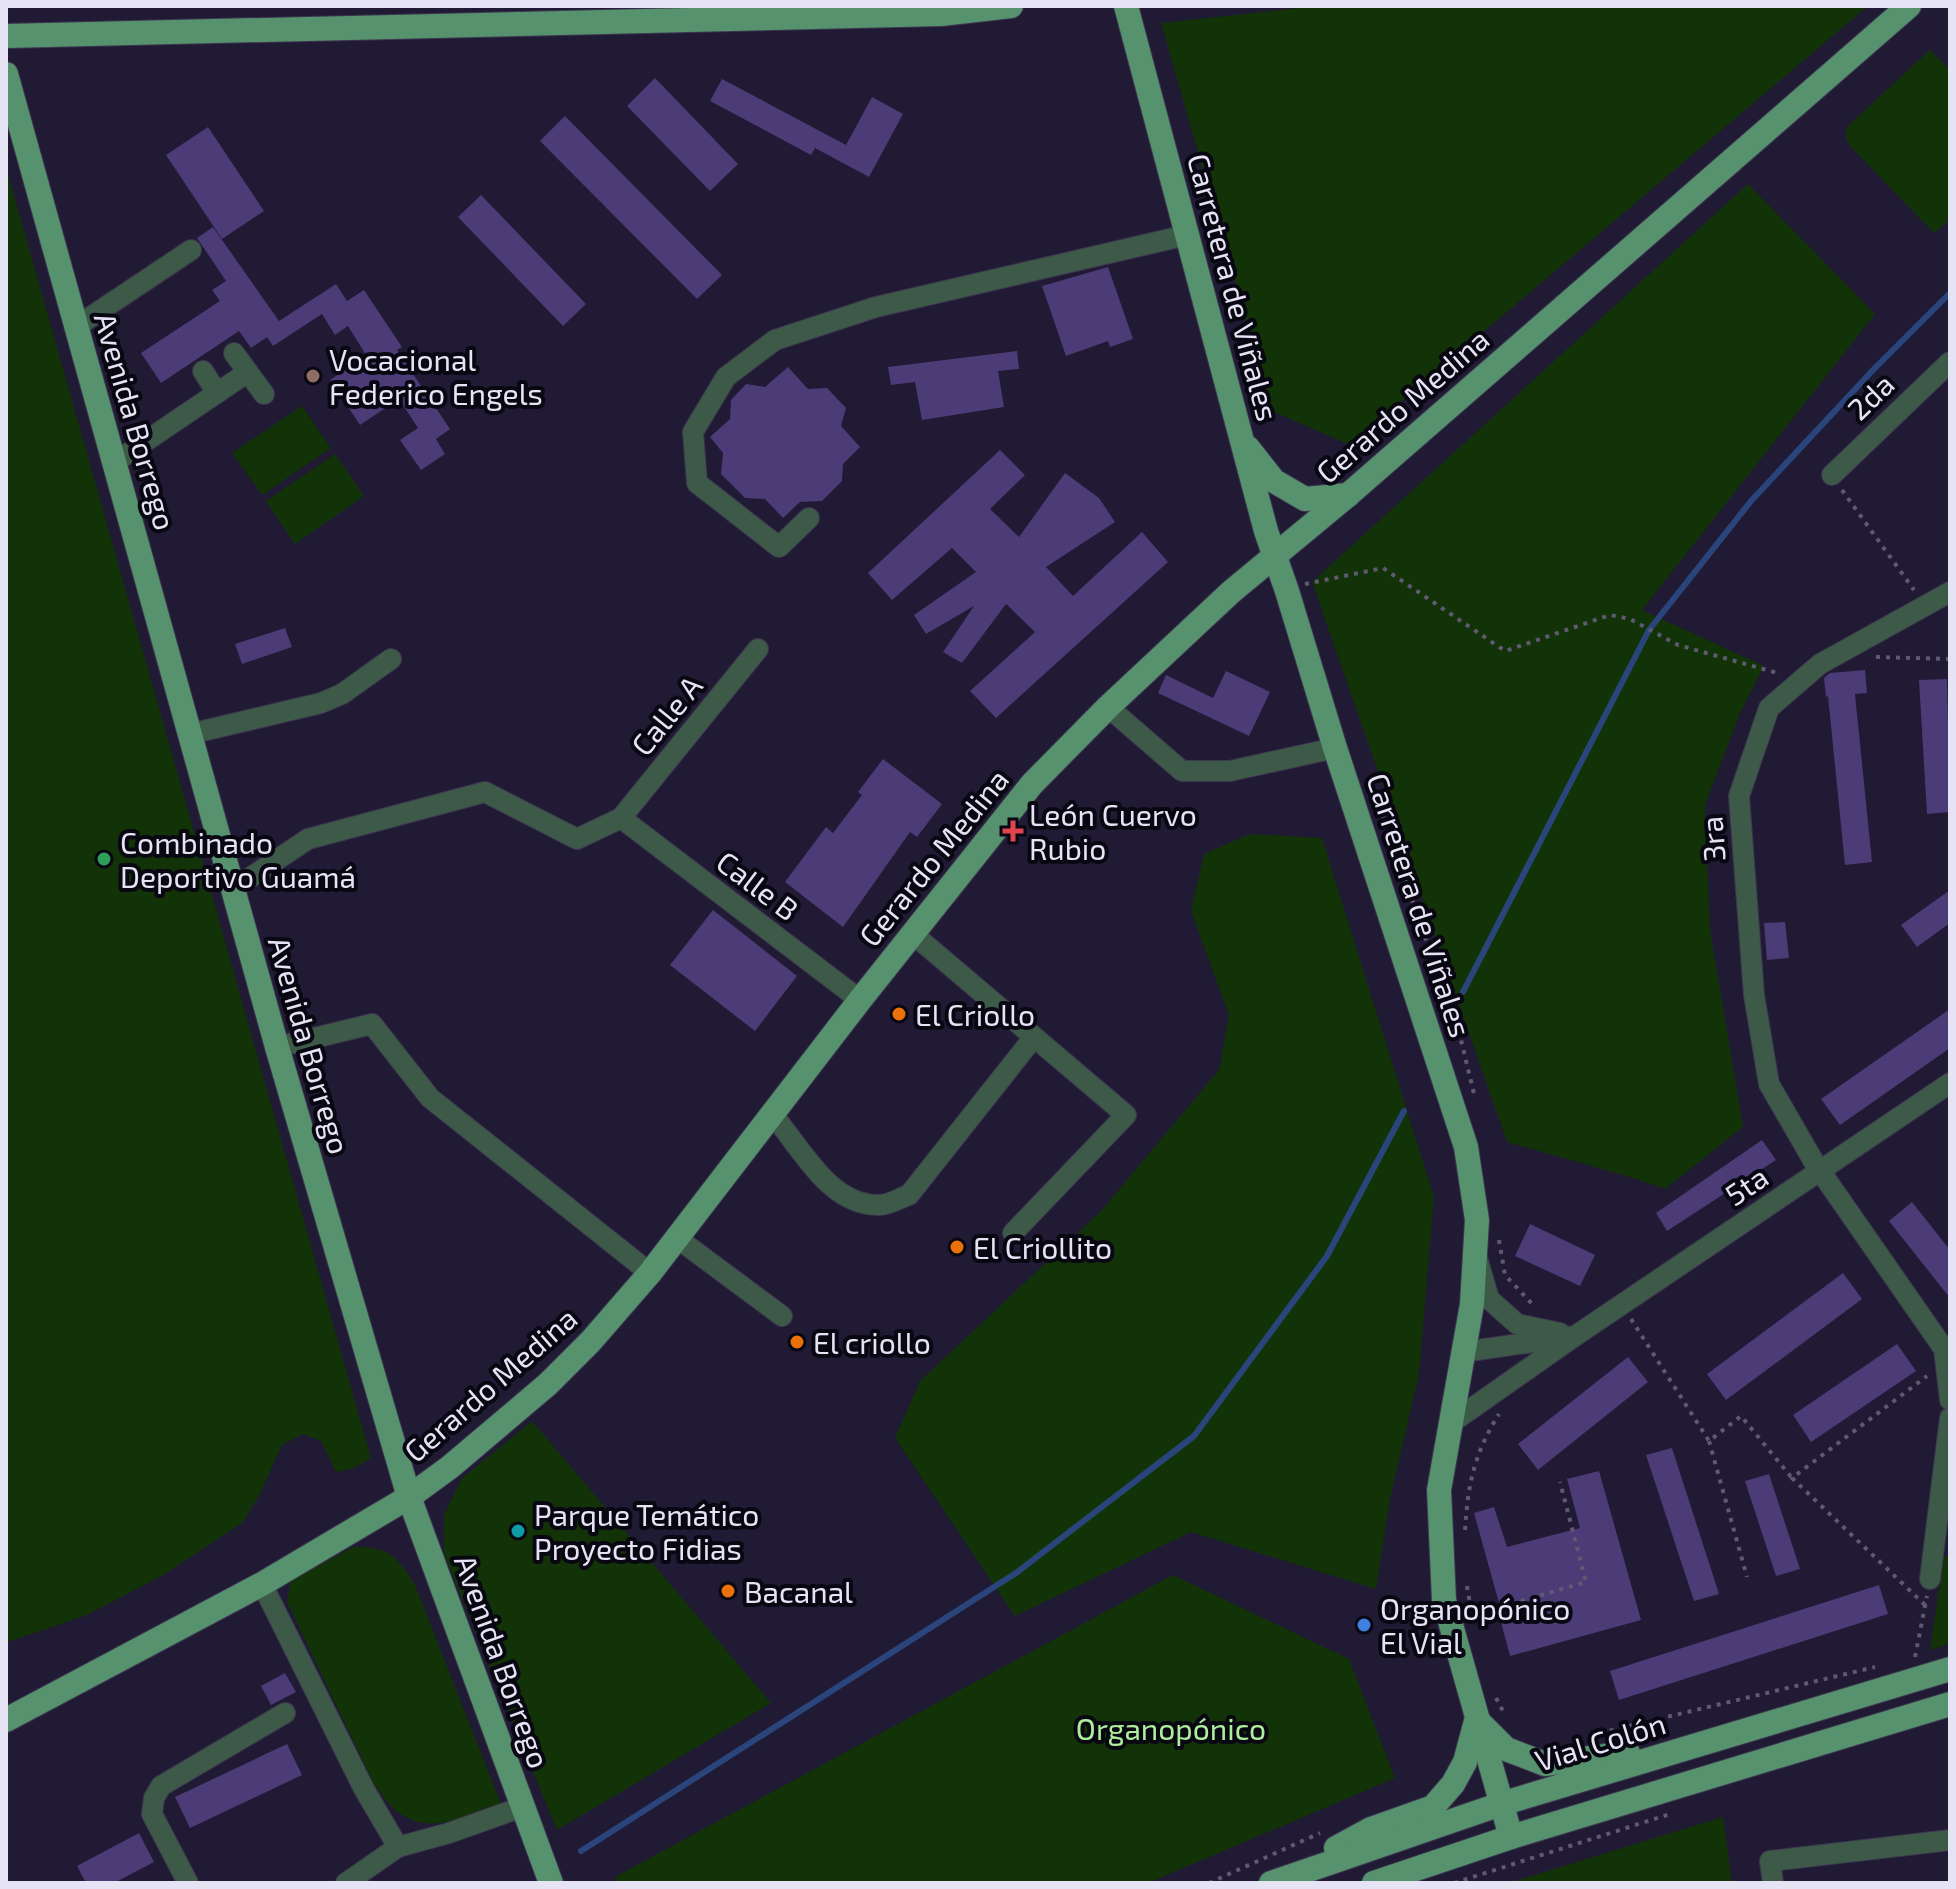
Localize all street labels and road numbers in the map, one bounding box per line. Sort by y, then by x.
street label: Carretera de Viñales [1181,149,1287,425]
street label: Avenida Borrego [88,308,184,534]
street label: Gerardo Medina [1308,320,1496,490]
street label: 2da [1839,366,1901,426]
street label: Calle A [623,668,709,762]
street label: Gerardo Medina [851,761,1015,953]
street label: Carretera de Viñales [1360,769,1480,1041]
street label: 3ra [1692,815,1732,863]
street label: Calle B [710,843,806,927]
street label: Avenida Borrego [262,932,358,1158]
street label: 5ta [1718,1158,1774,1212]
street label: Gerardo Medina [396,1299,584,1469]
street label: Avenida Borrego [448,1550,558,1772]
street label: Vial Colón [1530,1704,1670,1778]

